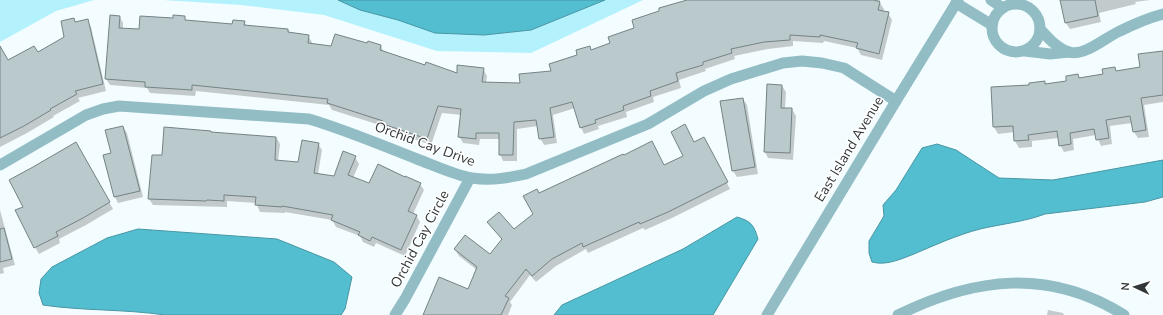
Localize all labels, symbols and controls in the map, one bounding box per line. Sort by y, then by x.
street label: East Island Avenue [810,93,888,205]
street label: Orchid Cay Drive [372,117,478,171]
street label: Orchid Cay Circle [386,187,454,291]
north arrow [1115,267,1155,307]
text: N [1118,282,1133,291]

